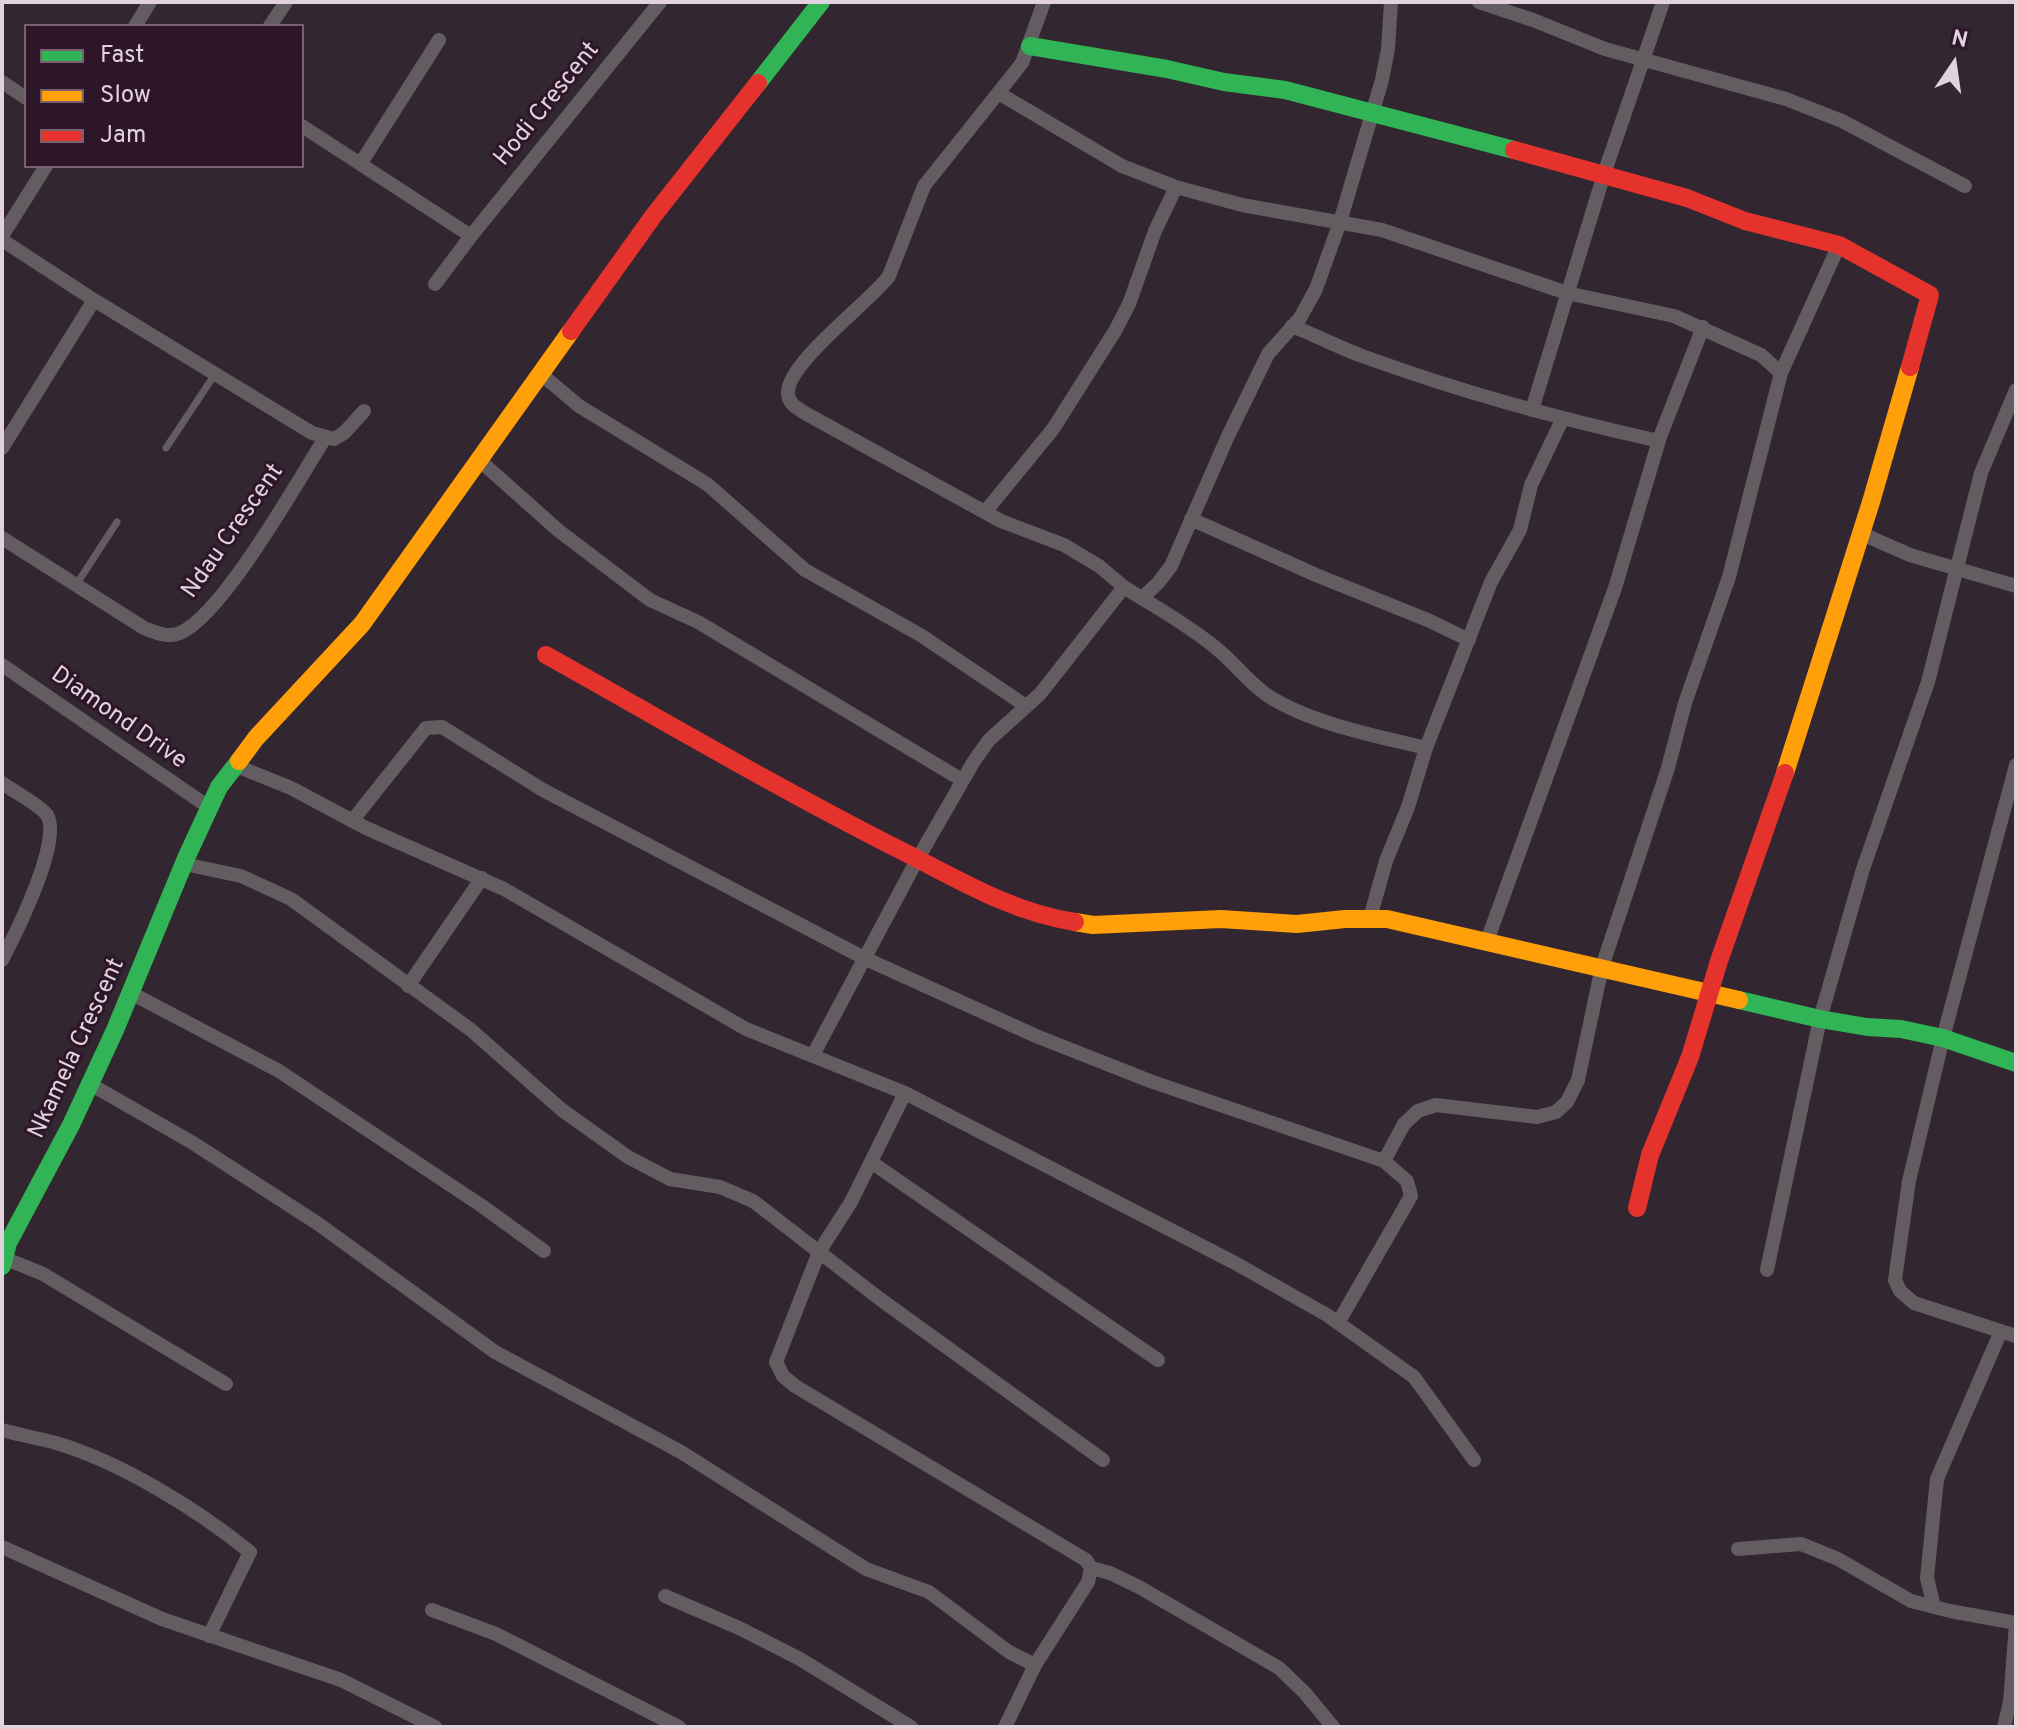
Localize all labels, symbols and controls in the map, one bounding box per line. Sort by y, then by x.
legend [24,24,304,168]
north arrow [1914,24,1994,104]
text: N [1949,25,1970,55]
street label: Hodi Crescent [489,37,607,173]
text: Fast [100,41,144,71]
text: Slow [100,81,151,111]
text: Jam [100,121,146,151]
street label: Ndau Crescent [177,459,291,605]
street label: Diamond Drive [45,662,191,776]
street label: Nkamela Crescent [24,954,132,1144]

